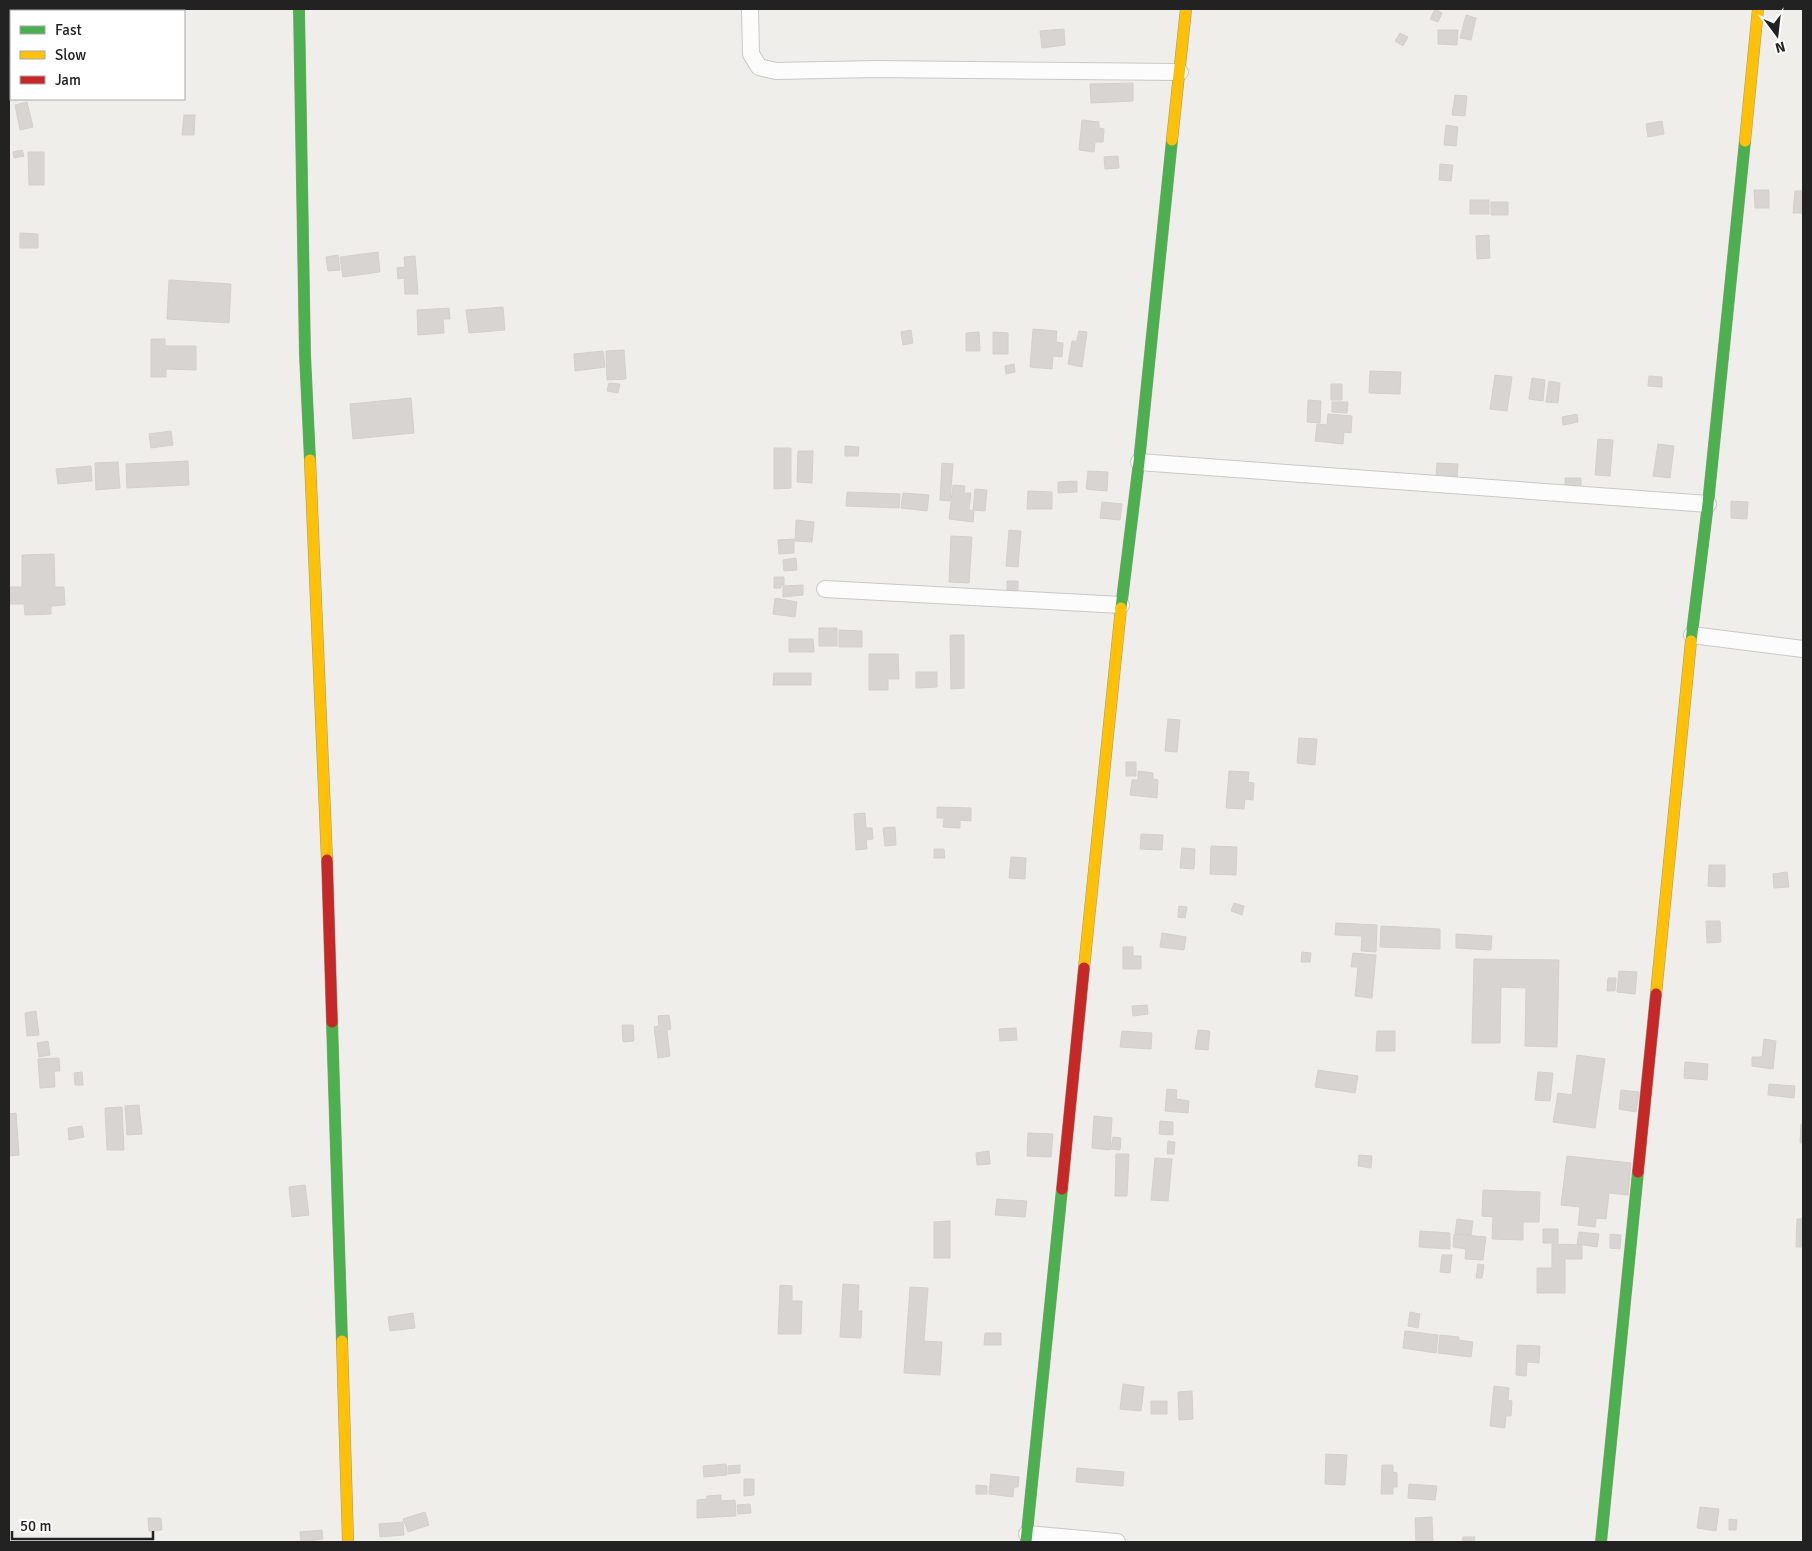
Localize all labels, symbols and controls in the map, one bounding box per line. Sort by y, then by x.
legend [10,10,185,100]
north arrow [1752,10,1802,60]
text: Fast [55,21,82,39]
text: N [1773,38,1787,57]
text: Slow [55,46,86,64]
text: Jam [55,71,81,89]
scale bar [12,1508,154,1540]
text: 50 m [20,1517,51,1535]

